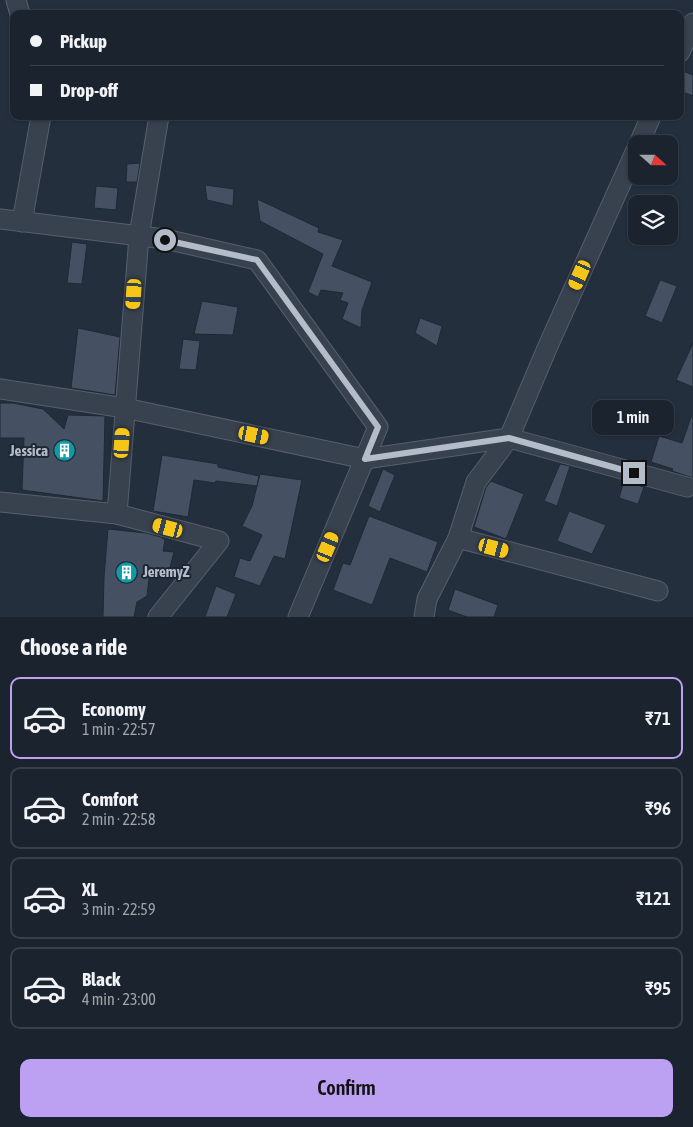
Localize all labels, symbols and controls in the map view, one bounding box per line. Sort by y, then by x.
text: Pickup [60,30,107,52]
text: Drop-off [60,79,118,101]
north arrow [628,135,678,185]
map controls [628,135,678,245]
button: layers [628,195,678,245]
route start [154,229,176,251]
car [567,258,592,292]
car [125,279,142,309]
callout: 1 min [593,400,675,436]
text: 1 min [617,408,649,426]
car [237,425,270,445]
car [113,428,130,458]
building icon: Jessica [52,439,76,463]
place label: Jessica [9,442,48,459]
route end [623,462,645,484]
car [151,517,184,539]
car [315,530,340,564]
car [477,537,510,559]
building icon: JeremyZ [115,560,139,584]
place label: JeremyZ [142,563,190,580]
text: Choose a ride [20,634,127,660]
icon: car [22,696,67,741]
text: Economy [82,698,146,720]
text: ₹71 [645,707,671,729]
text: 1 min · 22:57 [82,720,155,738]
icon: car [22,786,67,831]
text: Comfort [82,788,138,810]
text: ₹96 [645,797,671,819]
text: 2 min · 22:58 [82,810,155,828]
icon: car [22,876,67,921]
text: XL [82,878,98,900]
text: ₹121 [636,887,671,909]
text: 3 min · 22:59 [82,900,155,918]
icon: car [22,966,67,1011]
text: Black [82,968,120,990]
text: ₹95 [645,977,671,999]
text: 4 min · 23:00 [82,990,156,1008]
button: Confirm [20,1059,673,1117]

